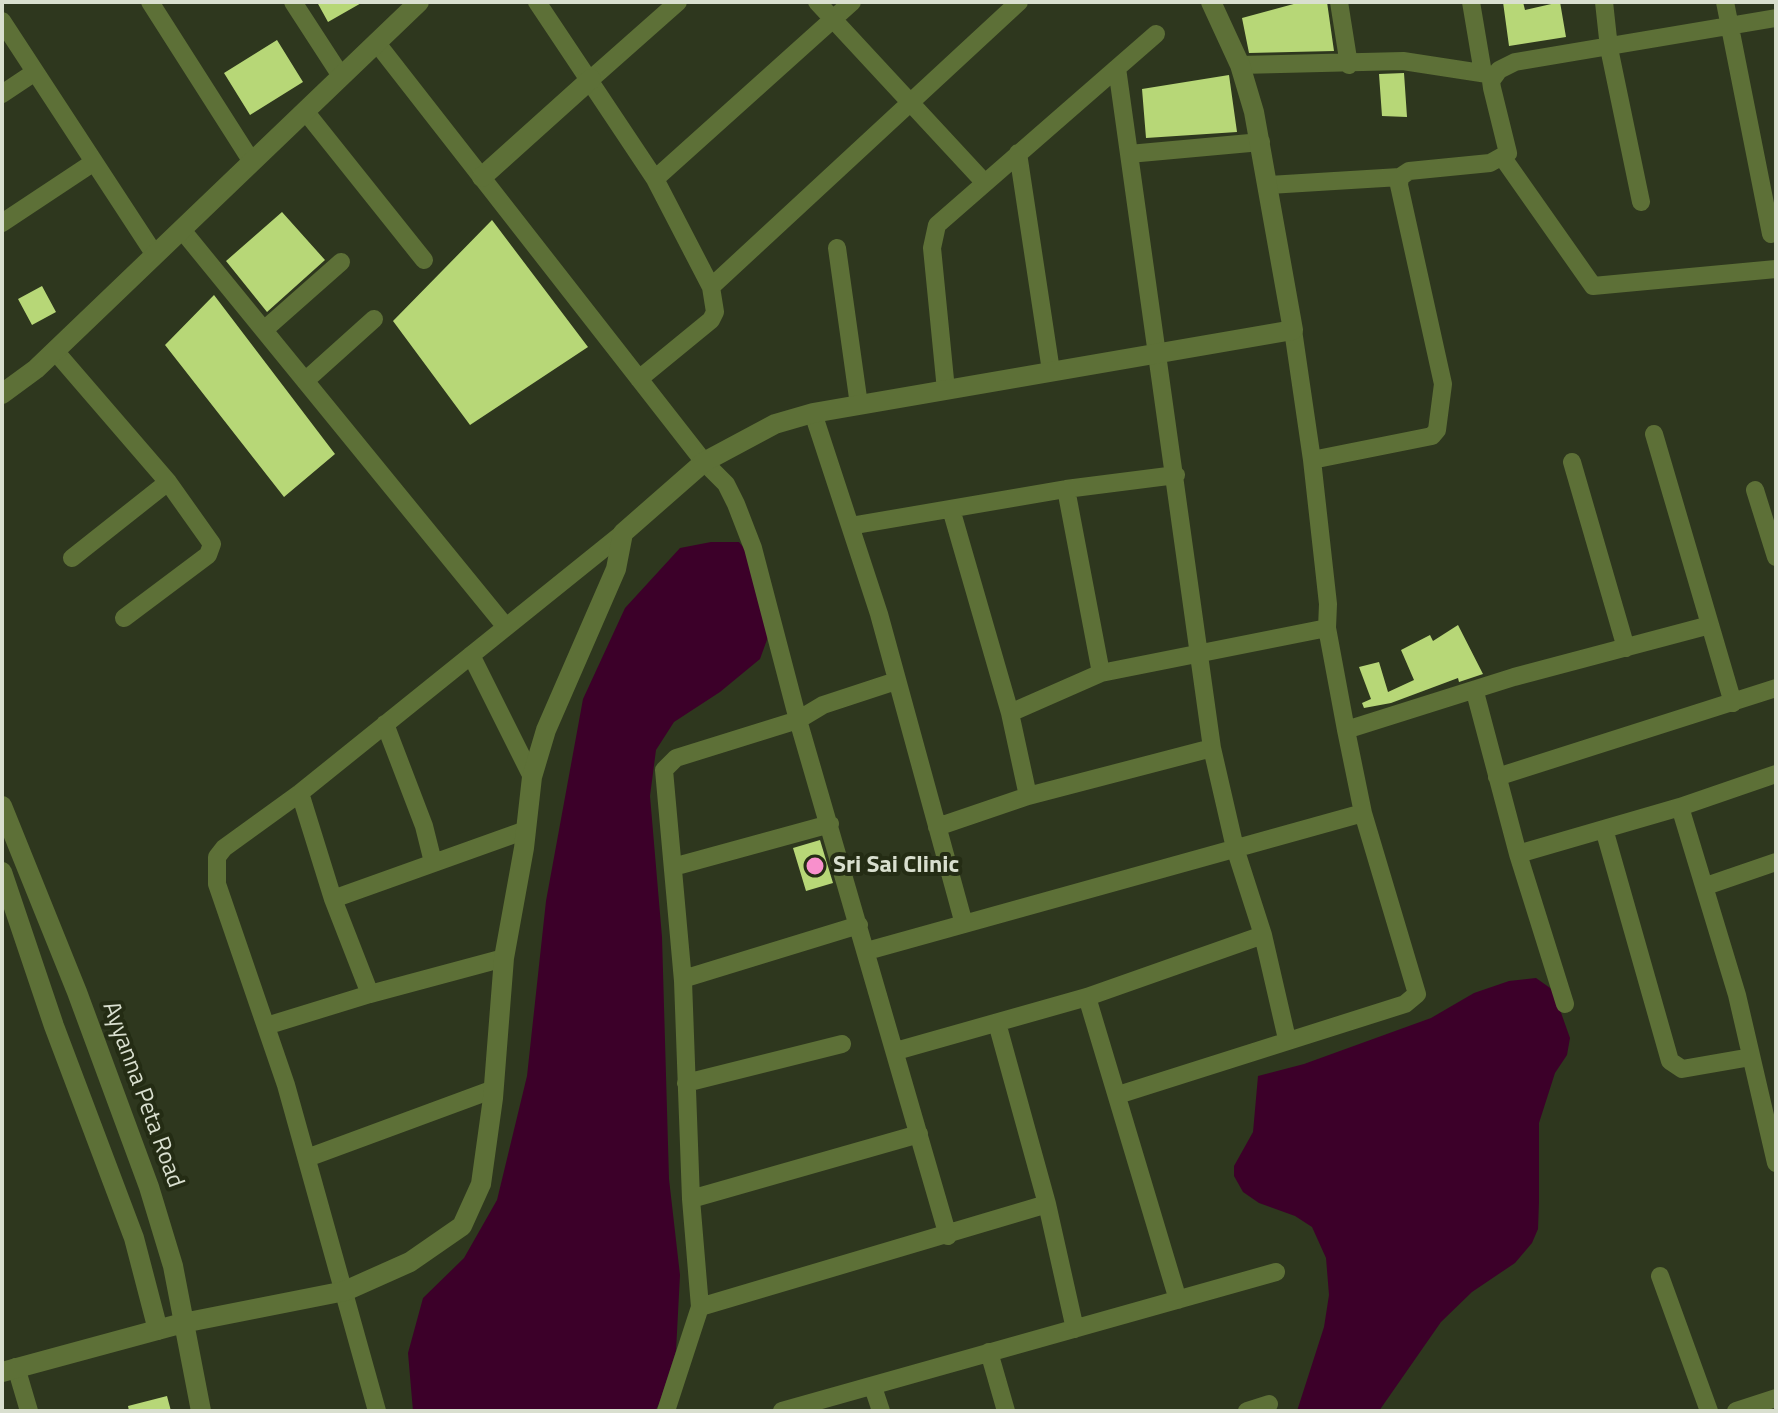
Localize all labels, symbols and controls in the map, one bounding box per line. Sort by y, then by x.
place label: Sri Sai Clinic [833,852,959,880]
marker: Sri Sai Clinic [804,855,826,877]
street label: Ayyanna Peta Road [95,998,189,1192]

